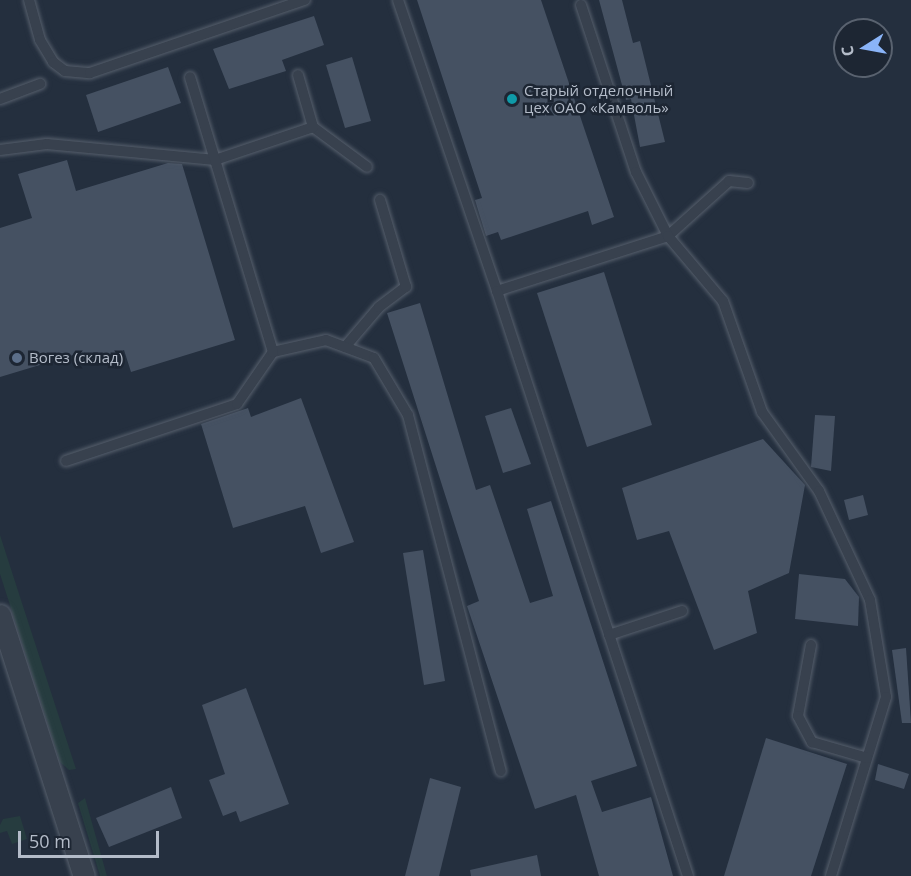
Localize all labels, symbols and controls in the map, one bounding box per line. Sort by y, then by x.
north arrow [833,18,893,78]
text: С [836,44,859,58]
place label: Старый отделочный цех ОАО «Камволь» [524,81,673,116]
marker: Старый отделочный цех ОАО «Камволь» [505,92,519,106]
place label: Вогез (склад) [29,349,123,367]
marker: Вогез (склад) [10,351,24,365]
scale bar [21,819,162,857]
text: 50 m [29,829,71,853]

